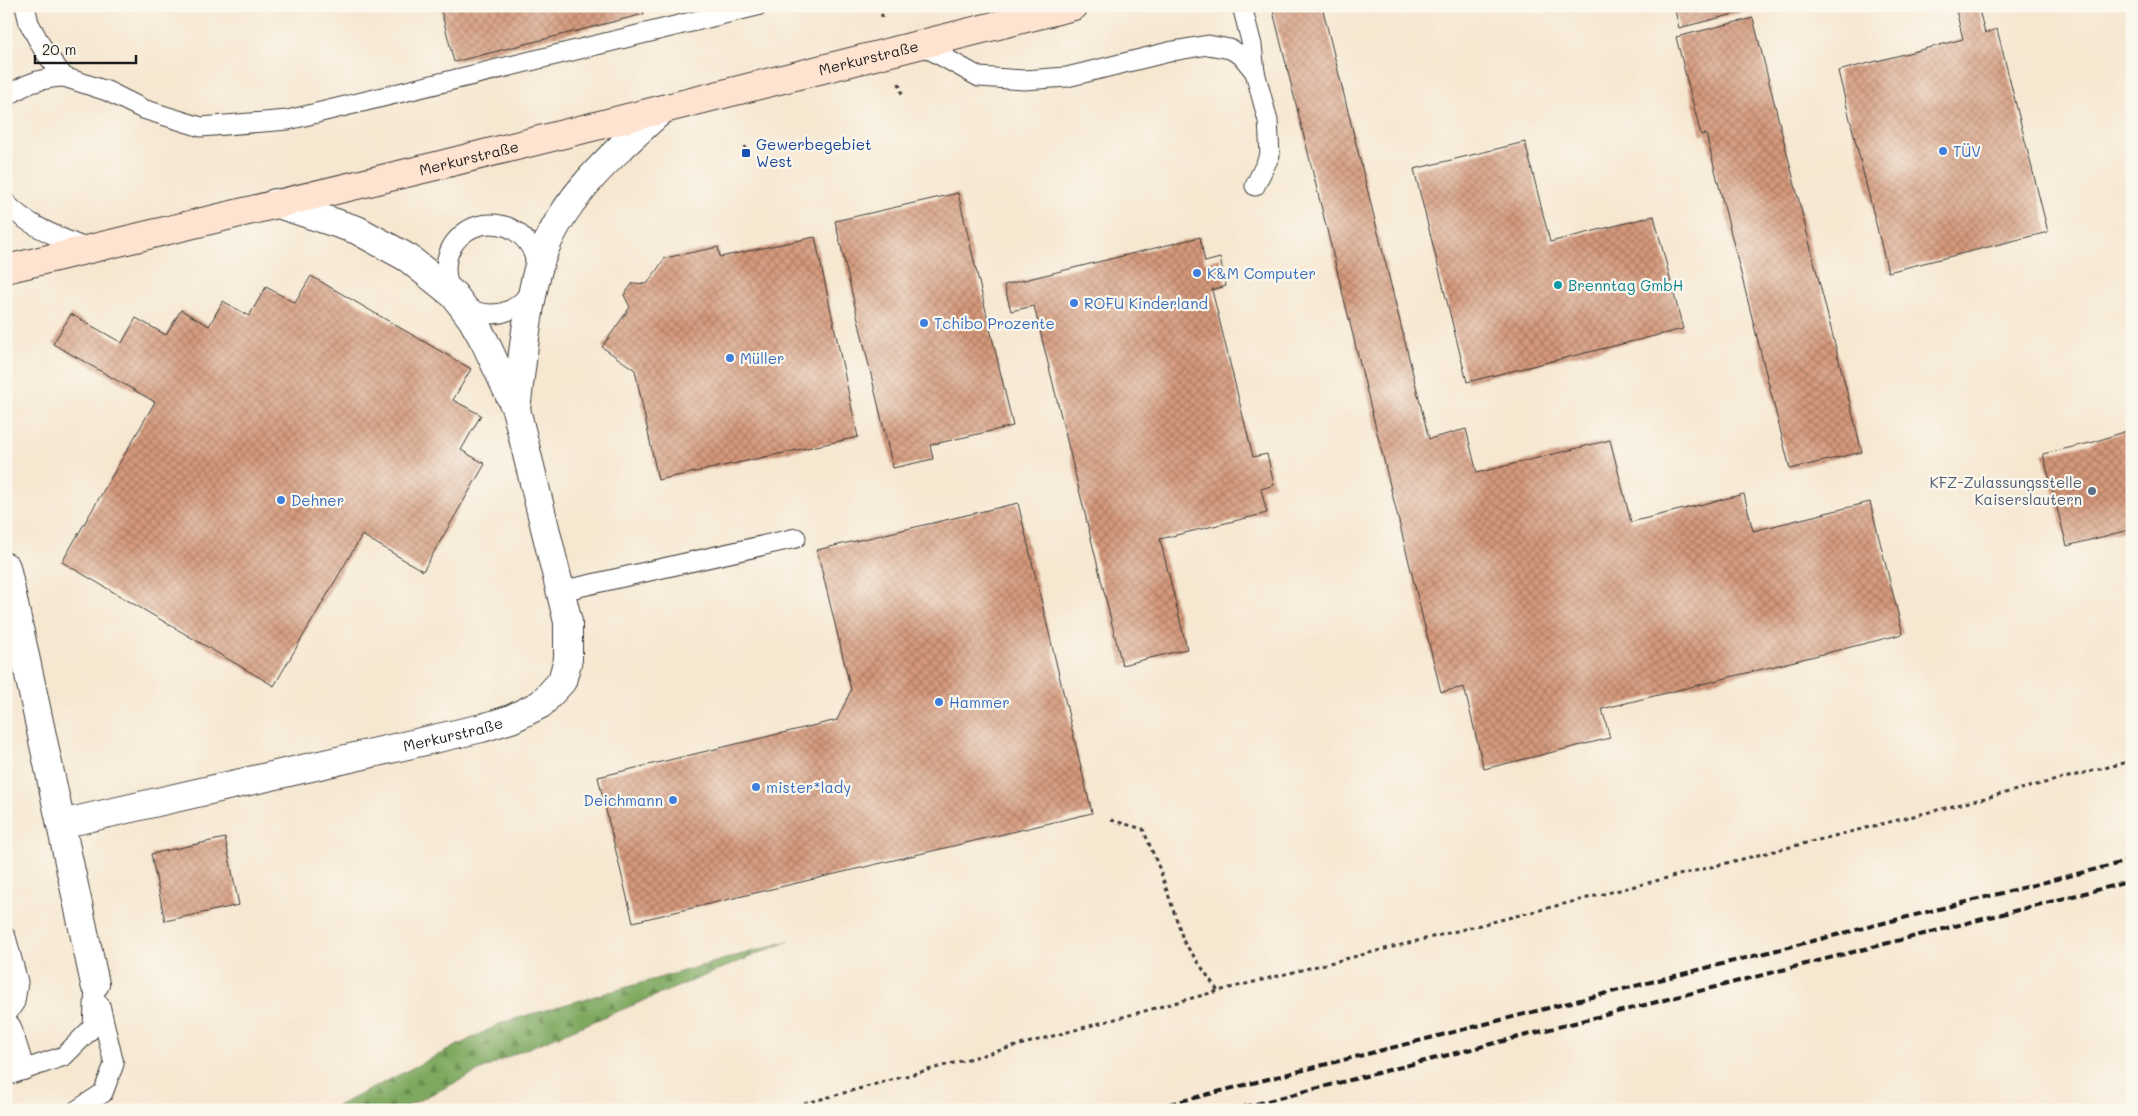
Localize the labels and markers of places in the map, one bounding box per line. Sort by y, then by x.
place label: Gewerbegebiet West [756,134,872,171]
place label: TÜV [1953,141,1981,161]
marker: TÜV [1937,145,1949,157]
marker: Gewerbegebiet West [740,147,752,159]
place label: K&M Computer [1207,263,1316,283]
marker: K&M Computer [1191,267,1203,279]
place label: Brenntag GmbH [1568,275,1684,295]
marker: Brenntag GmbH [1552,279,1564,291]
place label: ROFU Kinderland [1084,293,1208,313]
marker: ROFU Kinderland [1068,297,1080,309]
place label: Tchibo Prozente [934,313,1055,333]
marker: Tchibo Prozente [918,317,930,329]
place label: Müller [740,348,785,368]
marker: Müller [724,352,736,364]
place label: KFZ-Zulassungsstelle Kaiserslautern [1930,472,2082,509]
marker: KFZ-Zulassungsstelle Kaiserslautern [2086,485,2098,497]
place label: Dehner [291,490,344,510]
marker: Dehner [275,494,287,506]
place label: Hammer [949,692,1010,712]
marker: Hammer [933,696,945,708]
place label: mister*lady [766,777,851,797]
marker: mister*lady [750,781,762,793]
place label: Deichmann [584,790,663,810]
marker: Deichmann [667,794,679,806]

